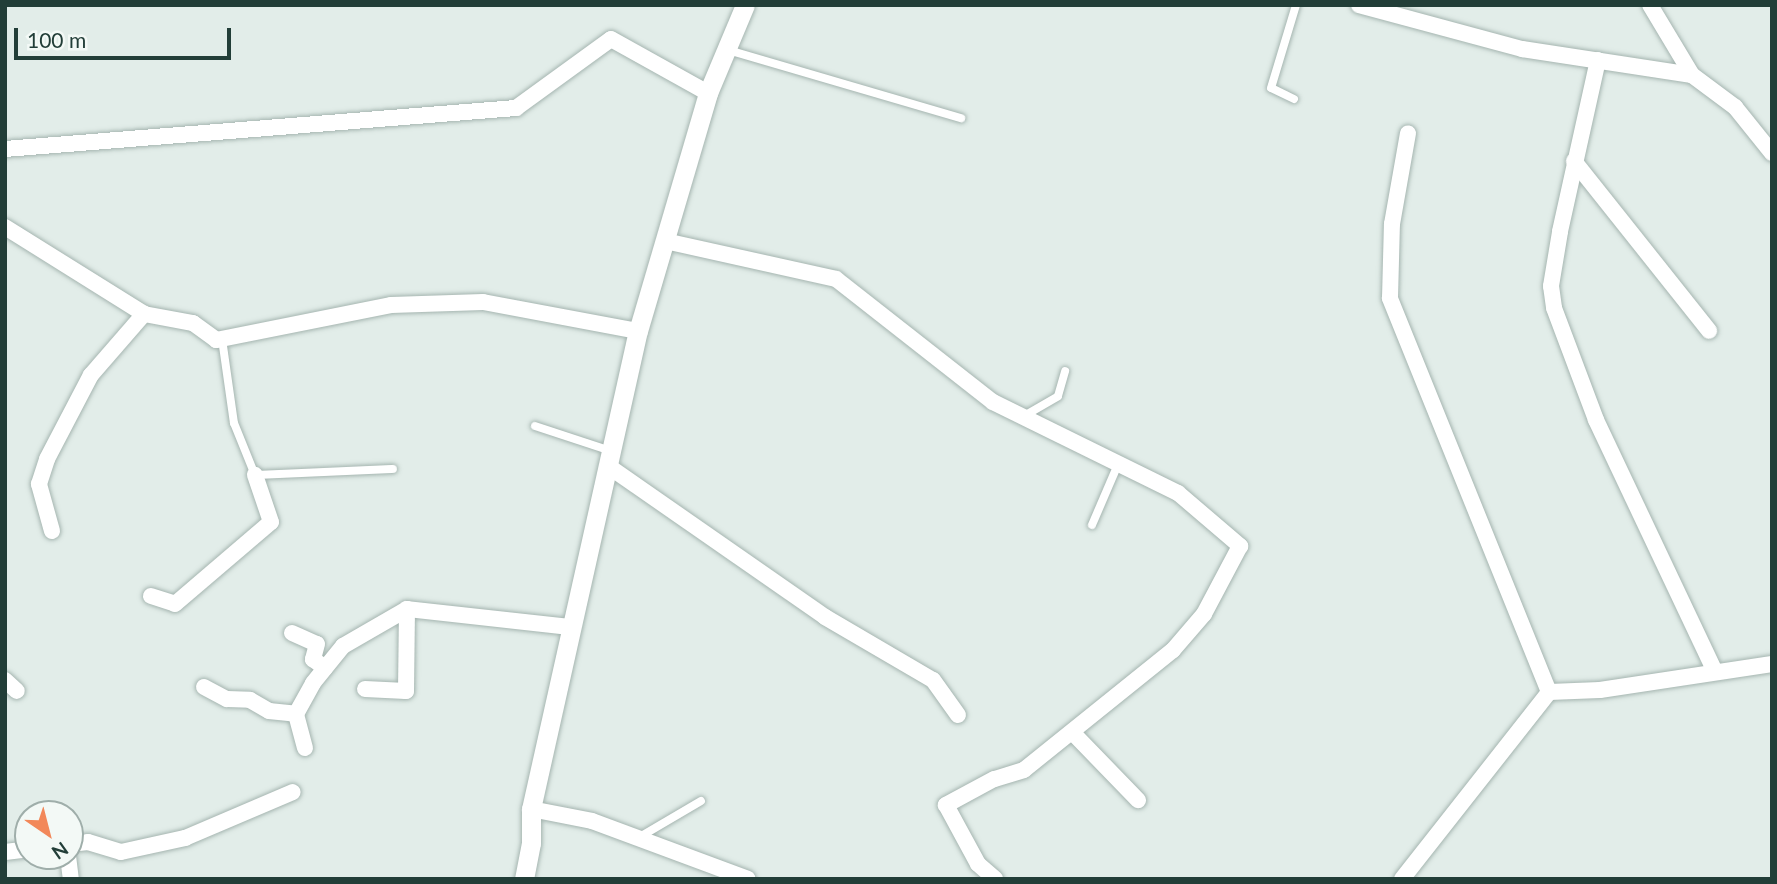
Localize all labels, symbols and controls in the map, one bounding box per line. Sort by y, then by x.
scale bar [18,14,234,58]
text: 100 m [27,27,86,52]
north arrow [14,800,84,870]
text: N [48,837,73,865]

